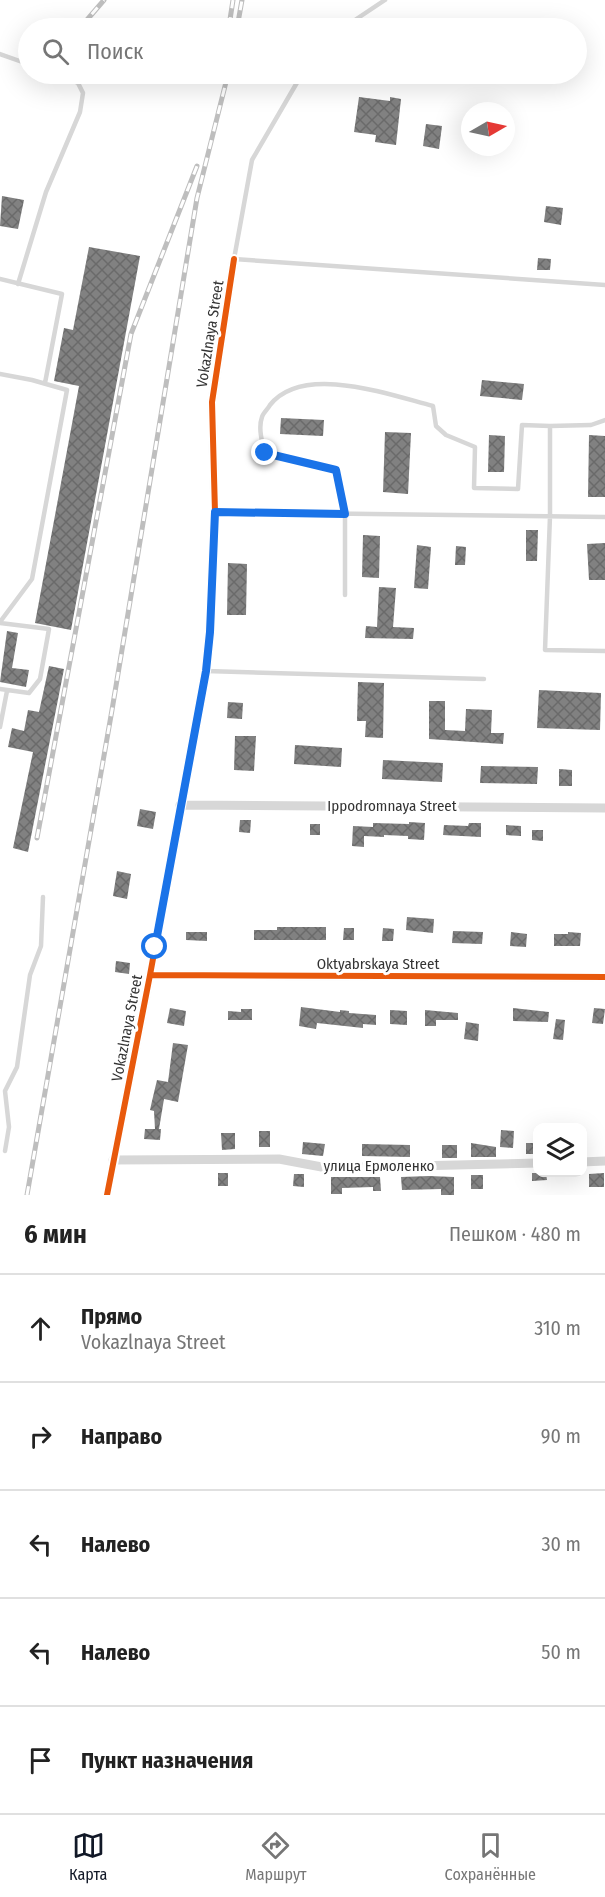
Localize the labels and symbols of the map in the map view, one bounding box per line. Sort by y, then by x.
north arrow [461,102,515,156]
street label: Vokazlnaya Street [193,279,227,389]
route end [251,439,277,465]
street label: Ippodromnaya Street [327,797,457,815]
route start [141,933,167,959]
street label: Oktyabrskaya Street [317,955,439,973]
street label: Vokazlnaya Street [108,973,146,1083]
street label: улица Ермоленко [324,1157,435,1175]

